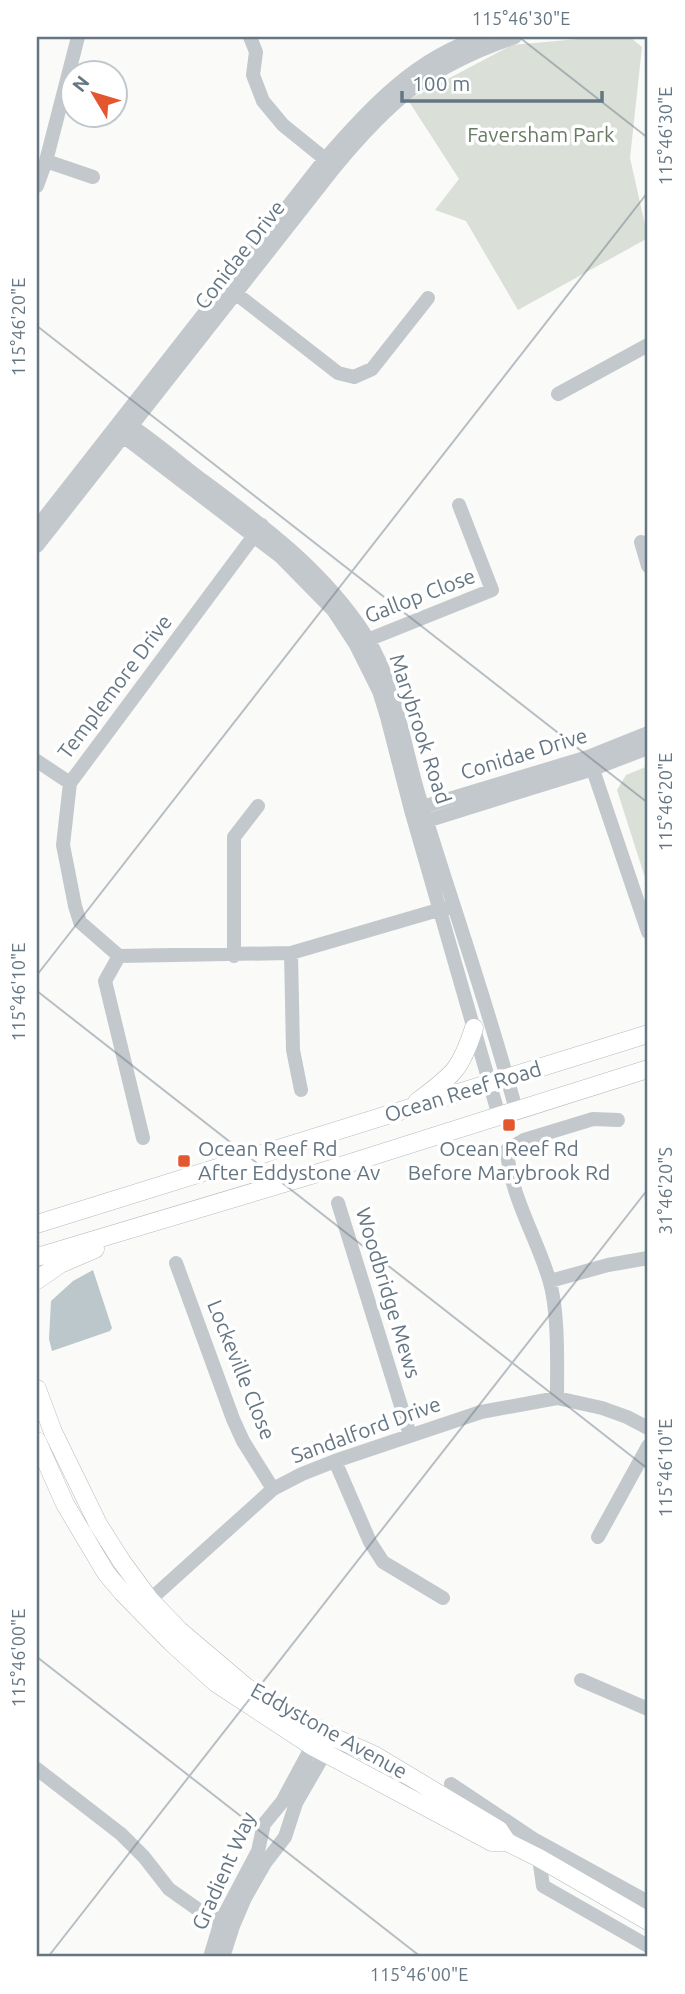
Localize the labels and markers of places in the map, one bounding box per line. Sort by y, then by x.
marker: Ocean Reef Rd Before Marybrook Rd [501,1117,517,1133]
place label: Ocean Reef Rd After Eddystone Av [198,1136,380,1184]
place label: Ocean Reef Rd Before Marybrook Rd [408,1136,610,1184]
marker: Ocean Reef Rd After Eddystone Av [176,1153,192,1169]

